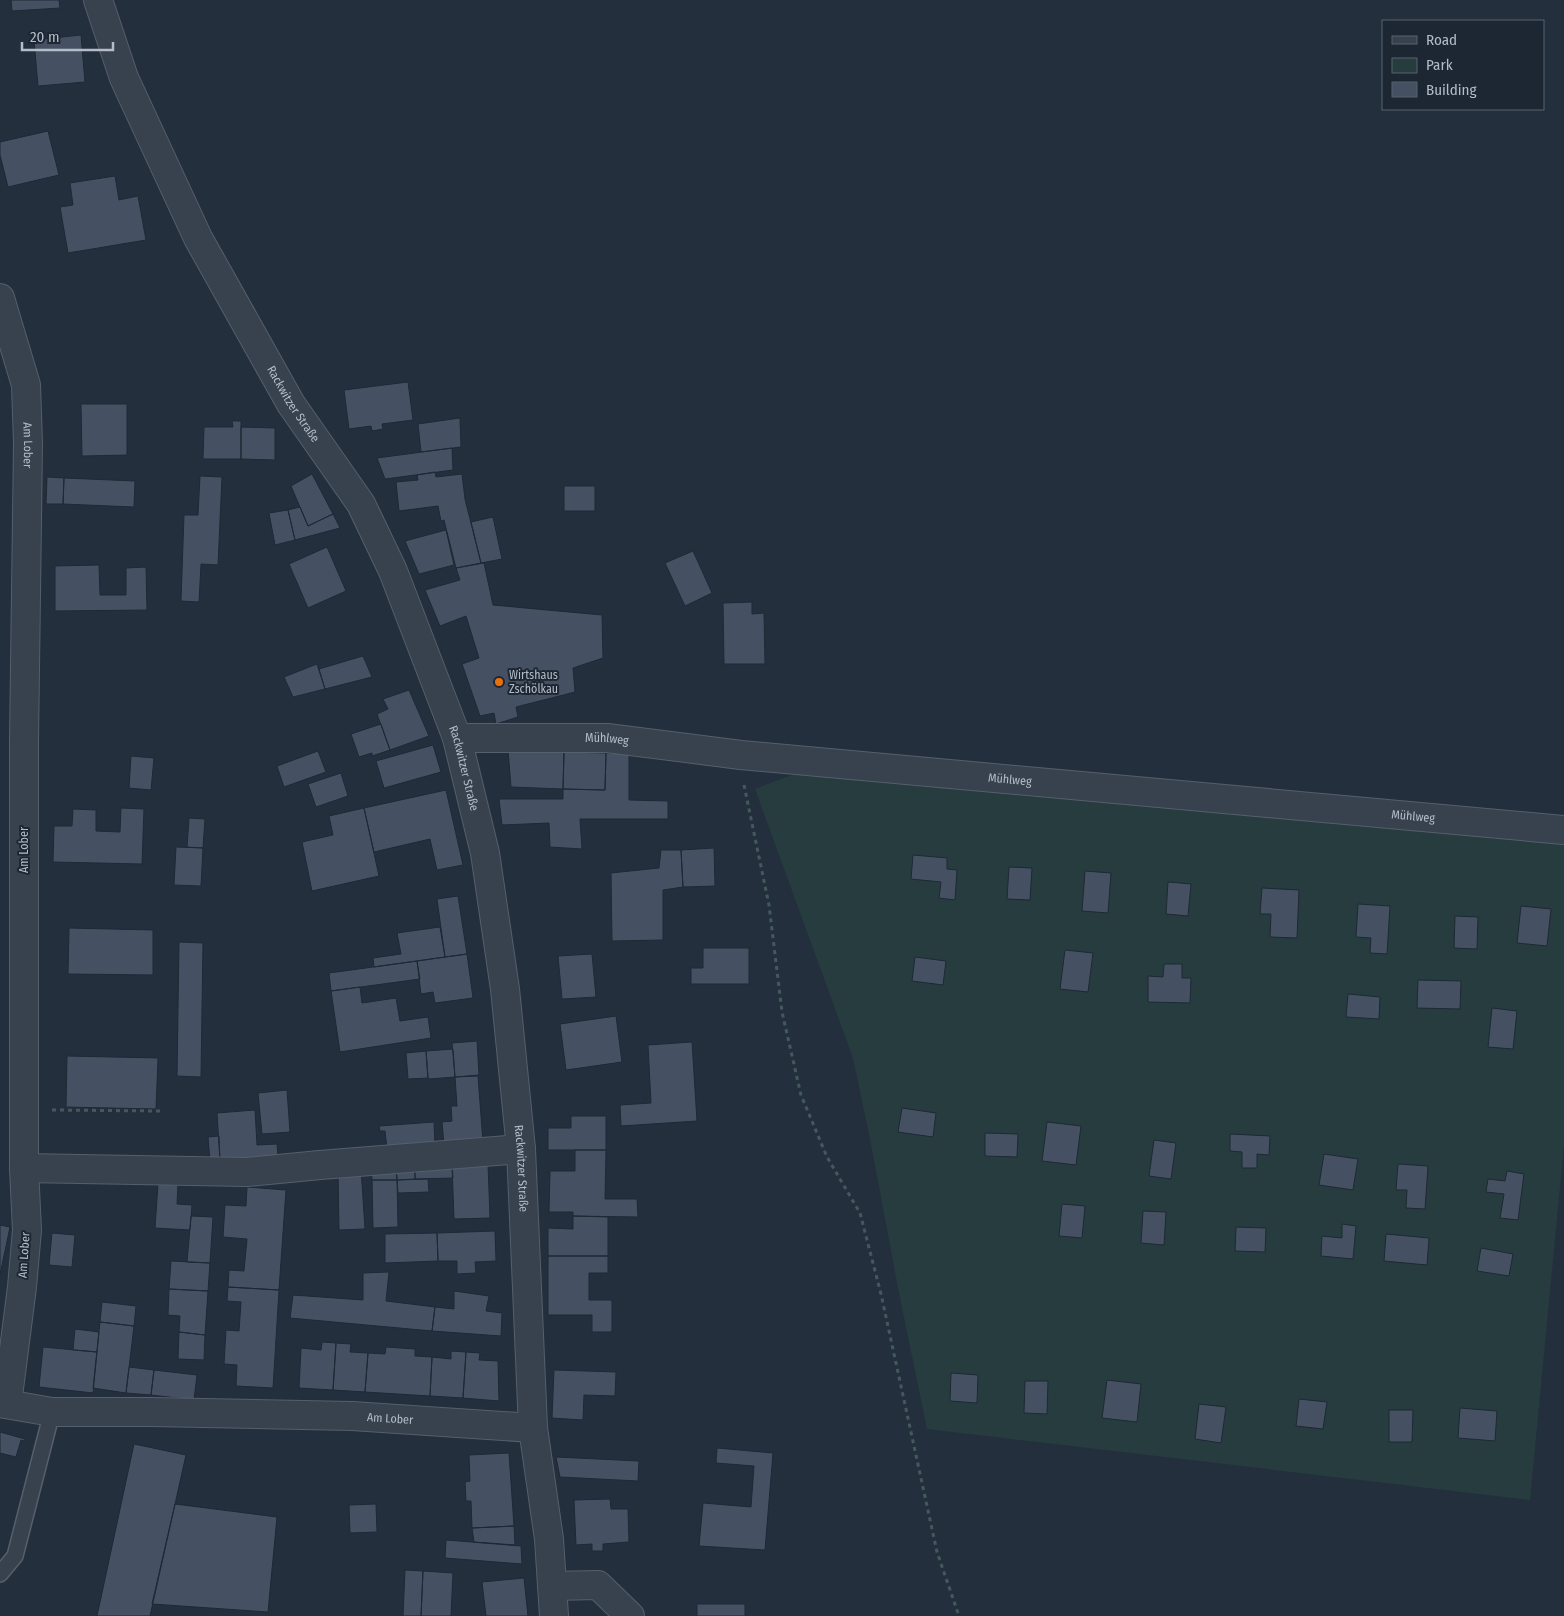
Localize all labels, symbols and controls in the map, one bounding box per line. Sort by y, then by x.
scale bar [22,20,114,52]
legend [1382,20,1544,110]
text: 20 m [30,28,60,46]
text: Road [1426,31,1457,49]
text: Park [1426,56,1453,74]
text: Building [1426,81,1477,99]
street label: Rackwitzer Straße [264,363,323,445]
street label: Am Lober [20,422,35,469]
place label: Wirtshaus Zschölkau [509,668,558,696]
marker: Wirtshaus Zschölkau [493,676,505,688]
street label: Rackwitzer Straße [446,724,482,812]
street label: Mühlweg [585,731,630,748]
street label: Mühlweg [987,771,1033,788]
street label: Mühlweg [1391,807,1436,825]
street label: Am Lober [17,826,31,873]
street label: Rackwitzer Straße [512,1124,531,1212]
street label: Am Lober [15,1231,33,1279]
street label: Am Lober [367,1410,414,1427]

